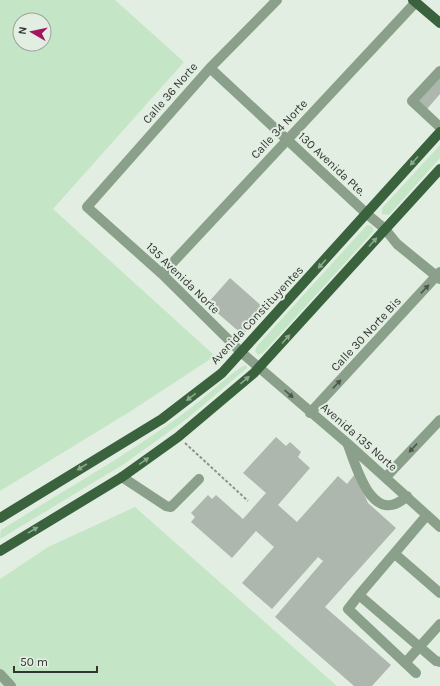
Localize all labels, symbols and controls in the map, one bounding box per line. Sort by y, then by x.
north arrow [12,12,52,52]
text: N [16,26,30,35]
street label: Calle 36 Norte [140,60,200,126]
street label: Calle 34 Norte [248,96,310,162]
street label: 130 Avenida Pte. [296,129,368,199]
one-way arrow [409,156,419,166]
one-way arrow [368,237,378,247]
street label: 135 Avenida Norte [143,239,223,317]
one-way arrow [317,259,326,269]
street label: Avenida Constituyentes [208,263,306,367]
one-way arrow [420,284,430,294]
street label: Calle 30 Norte Bis [328,294,404,374]
one-way arrow [281,334,290,343]
one-way arrow [240,376,250,385]
one-way arrow [332,379,342,389]
one-way arrow [284,389,294,398]
one-way arrow [186,392,197,401]
street label: Avenida 135 Norte [318,400,400,474]
one-way arrow [409,443,418,454]
one-way arrow [138,457,149,465]
one-way arrow [77,464,88,471]
one-way arrow [27,527,39,534]
scale bar [14,648,97,674]
text: 50 m [20,655,48,669]

